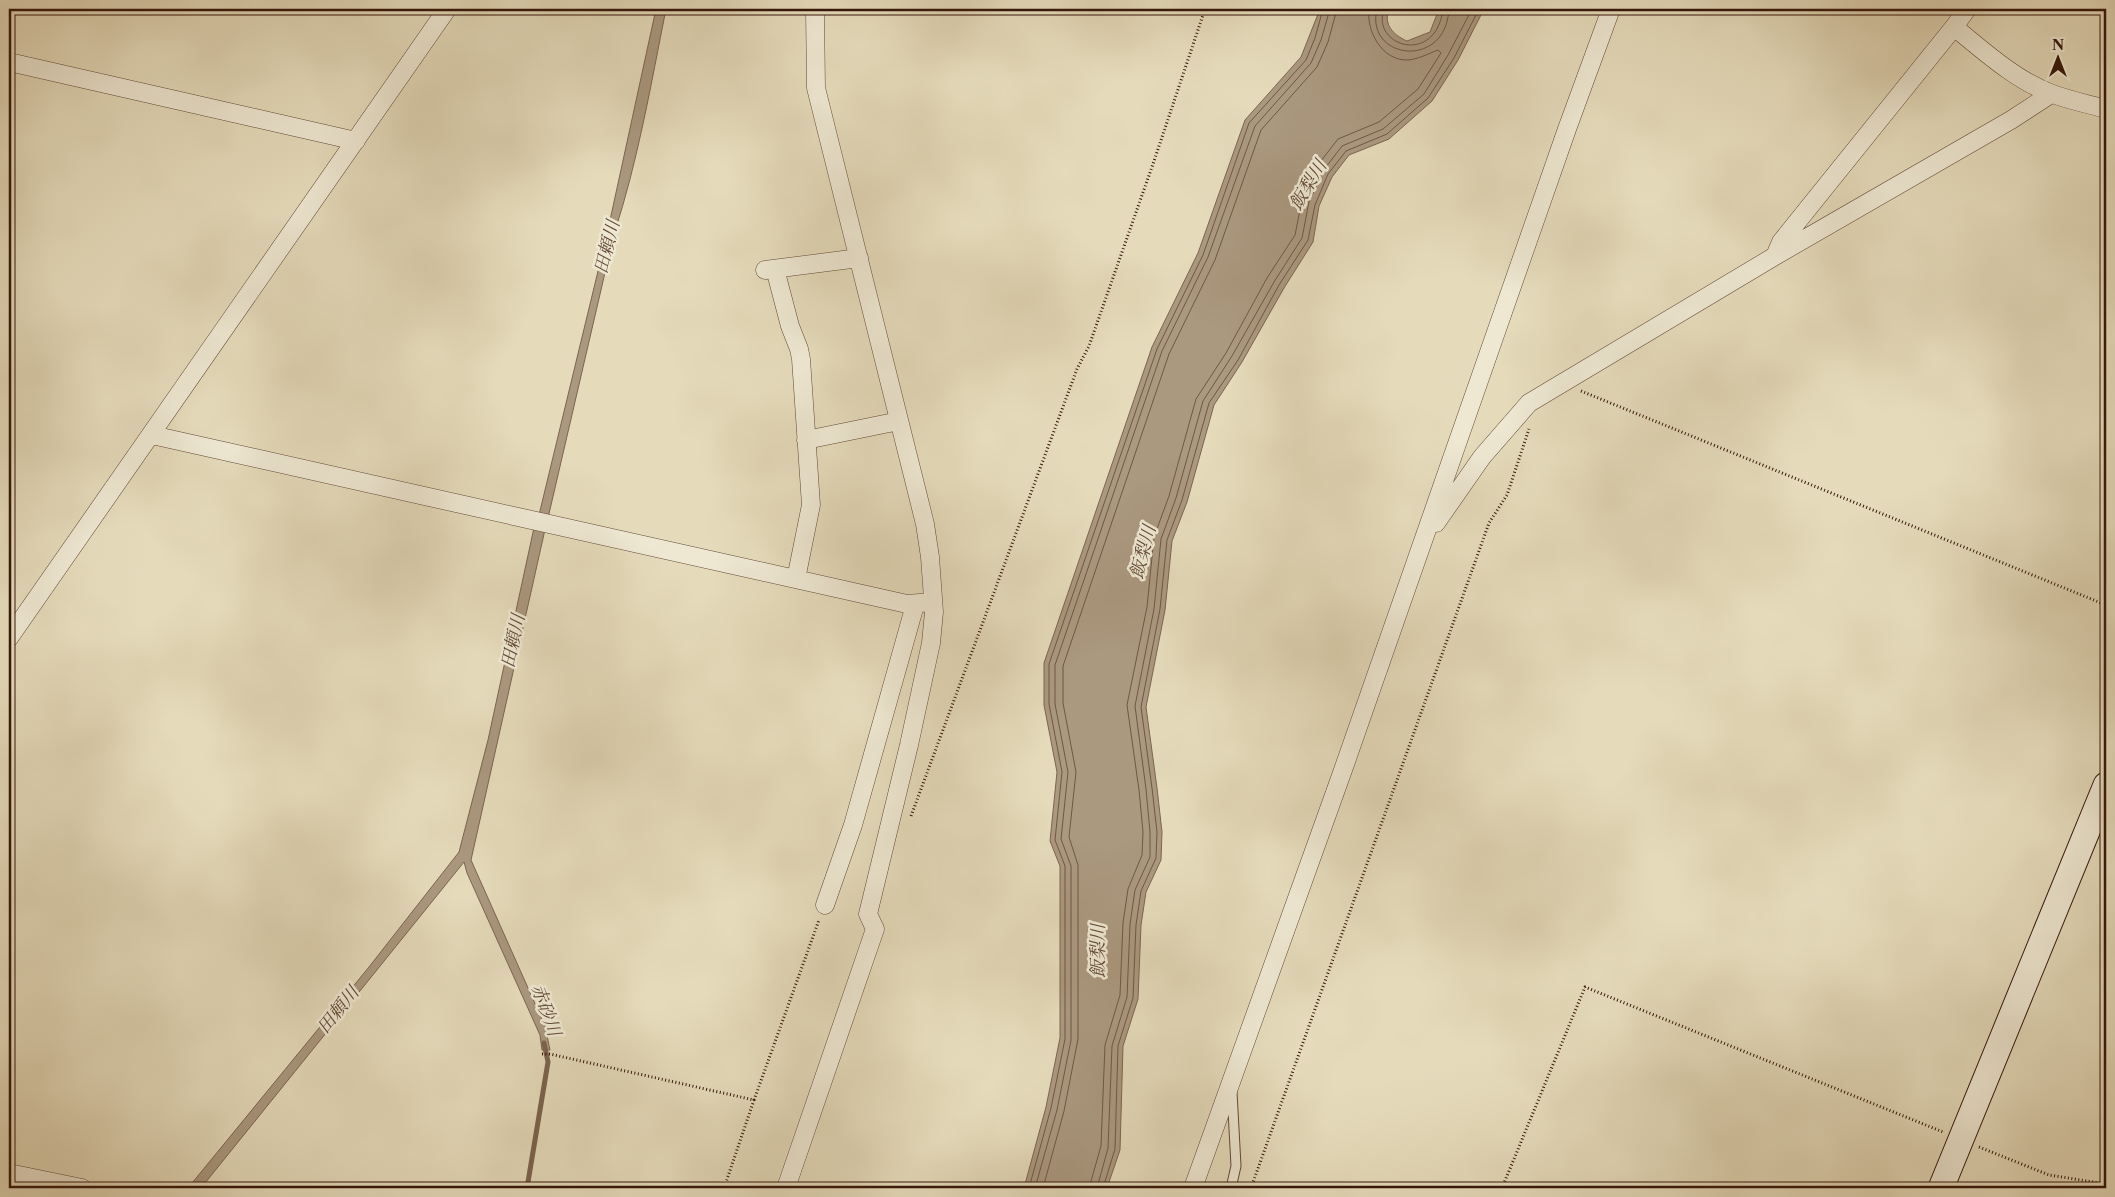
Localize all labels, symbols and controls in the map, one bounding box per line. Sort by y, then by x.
north arrow [2032,32,2082,82]
text: N [2052,36,2064,54]
water label: 飯梨川 [1285,154,1332,214]
water label: 田頼川 [590,216,625,276]
water label: 飯梨川 [1125,521,1161,581]
water label: 田頼川 [497,610,530,670]
water label: 飯梨川 [1087,922,1109,978]
water label: 田頼川 [312,981,365,1038]
water label: 赤砂川 [526,981,566,1041]

